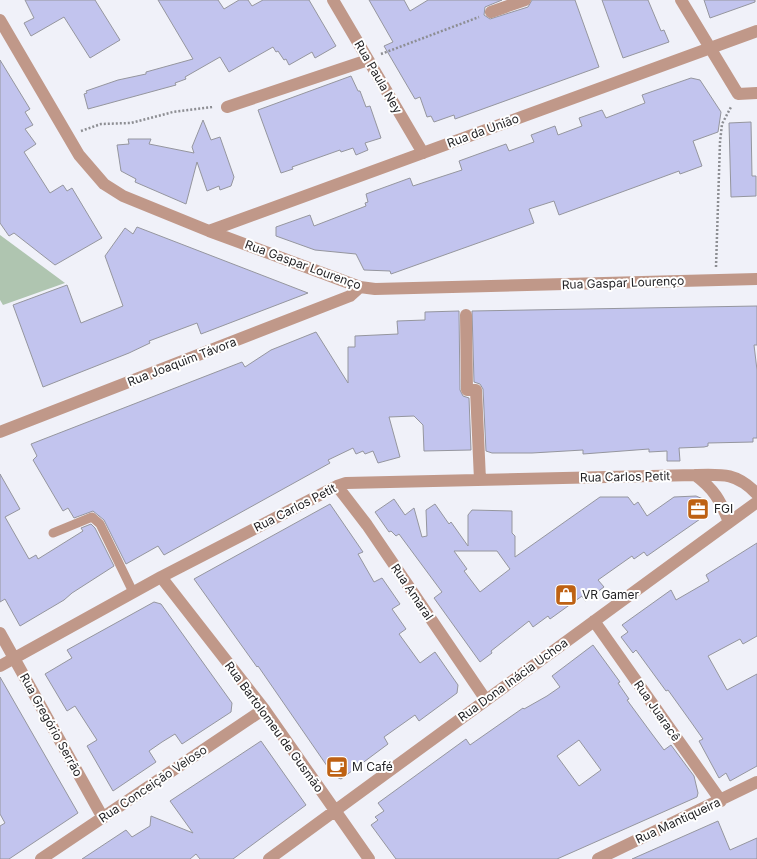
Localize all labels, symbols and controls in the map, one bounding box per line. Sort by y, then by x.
street label: Rua Paula Ney [351,37,406,116]
street label: Rua da União [445,111,521,150]
street label: Rua Gaspar Lourenço [243,237,363,293]
street label: Rua Gaspar Lourenço [561,273,685,292]
street label: Rua Joaquim Távora [125,334,238,389]
street label: Rua Carlos Petit [580,468,670,485]
street label: Rua Carlos Petit [251,480,338,535]
office icon: FGI [685,496,711,522]
place label: FGI [714,501,733,516]
street label: Rua Amaral [388,561,437,623]
shop icon: VR Gamer [553,582,579,608]
place label: VR Gamer [582,587,640,602]
street label: Rua Dona Inácia Uchoa [455,635,570,724]
street label: Rua Bartolomeu de Gusmão [222,658,327,795]
street label: Rua Gregório Serrão [17,670,86,779]
street label: Rua Juaracê [631,677,684,744]
street label: Rua Conceição Veloso [96,742,210,825]
cafe icon: M Café [324,754,350,780]
place label: M Café [352,759,393,774]
street label: Rua Mantiqueira [633,794,723,847]

